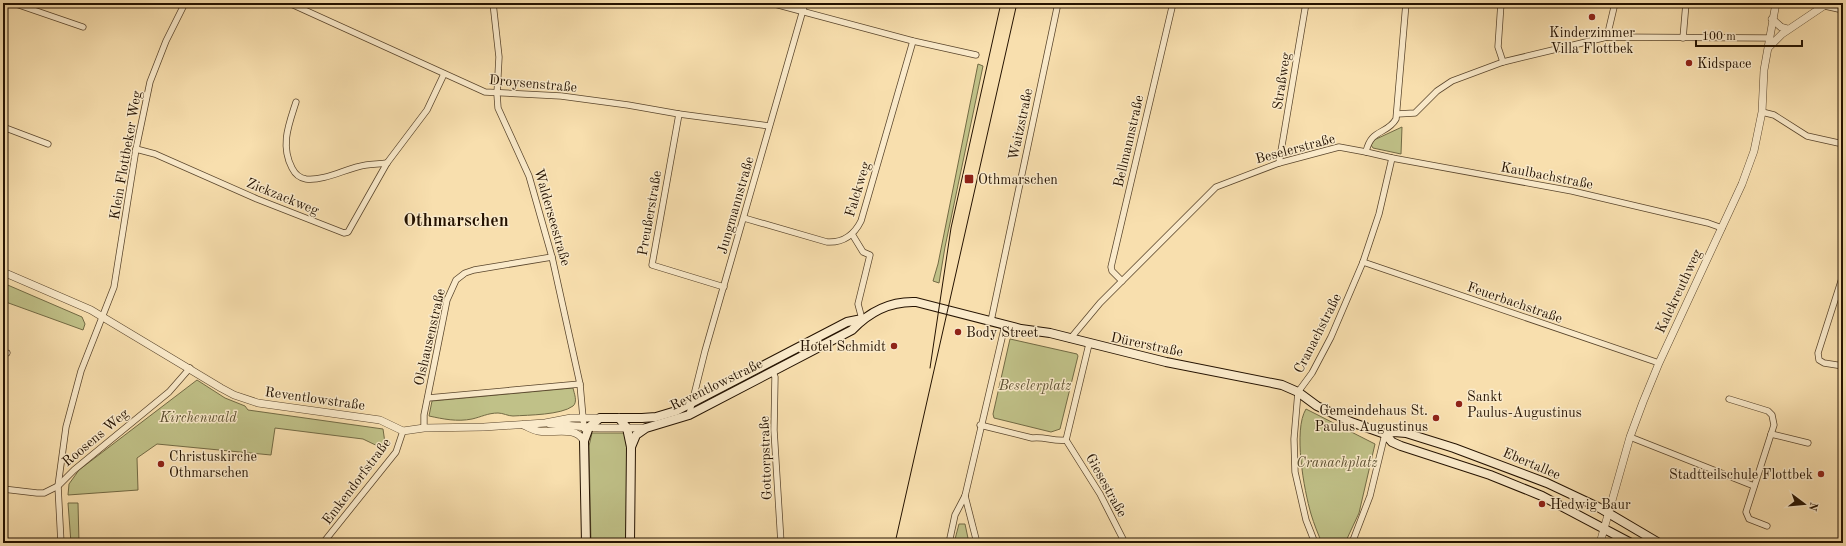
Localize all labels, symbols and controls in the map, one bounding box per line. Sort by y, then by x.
marker: Kinderzimmer Villa Flottbek [1587,12,1597,22]
scale bar [1696,22,1802,48]
place label: Kinderzimmer Villa Flottbek [1549,26,1635,56]
text: 100 m [1702,31,1736,43]
street label: Straßweg [1271,51,1293,111]
place label: Kidspace [1697,57,1751,71]
marker: Kidspace [1684,58,1694,68]
street label: Droysenstraße [488,73,578,95]
street label: Waitzstraße [1007,87,1035,161]
street label: Klein Flottbeker Weg [108,89,144,221]
street label: Bellmannstraße [1112,94,1146,189]
street label: Beselerstraße [1254,132,1337,166]
street label: Jungmannstraße [715,155,757,256]
street label: Falckweg [843,160,873,219]
street label: Kaulbachstraße [1499,160,1594,192]
street label: Walderseestraße [531,167,573,267]
street label: Preußerstraße [636,170,664,257]
marker: Othmarschen [963,173,975,185]
place label: Othmarschen [978,173,1058,187]
street label: Zickzackweg [244,176,321,218]
district label: Othmarschen [403,212,509,230]
street label: Kalckreuthweg [1653,247,1705,336]
street label: Feuerbachstraße [1465,280,1564,326]
street label: Olshausenstraße [412,287,448,387]
street label: Cranachstraße [1292,291,1344,376]
place label: Body Street [966,326,1038,340]
marker: Body Street [953,327,963,337]
street label: Dürerstraße [1109,330,1184,359]
place label: Hotel Schmidt [799,340,886,354]
marker: Hotel Schmidt [889,341,899,351]
street label: Reventlowstraße [668,356,765,413]
park label: Beselerplatz [998,379,1071,394]
street label: Reventlowstraße [264,385,366,413]
place label: Sankt Paulus-Augustinus [1467,390,1582,420]
marker: Sankt Paulus-Augustinus [1454,399,1464,409]
place label: Gemeindehaus St. Paulus Augustinus [1314,404,1428,434]
street label: Roosens Weg [60,406,132,469]
park label: Kirchenwald [158,411,237,425]
marker: Gemeindehaus St. Paulus Augustinus [1431,413,1441,423]
street label: Gottorpstraße [758,416,774,500]
street label: Emkendorfstraße [320,436,394,527]
street label: Ebertallee [1501,446,1563,482]
place label: Christuskirche Othmarschen [169,450,257,480]
street label: Giesestraße [1083,451,1129,520]
park label: Cranachplatz [1296,456,1378,471]
marker: Christuskirche Othmarschen [156,459,166,469]
place label: Stadtteilschule Flottbek [1669,468,1813,482]
marker: Stadtteilschule Flottbek [1816,469,1826,479]
north arrow [1784,484,1824,524]
place label: Hedwig Baur [1550,498,1631,512]
marker: Hedwig Baur [1537,499,1547,509]
text: N [1806,501,1819,512]

